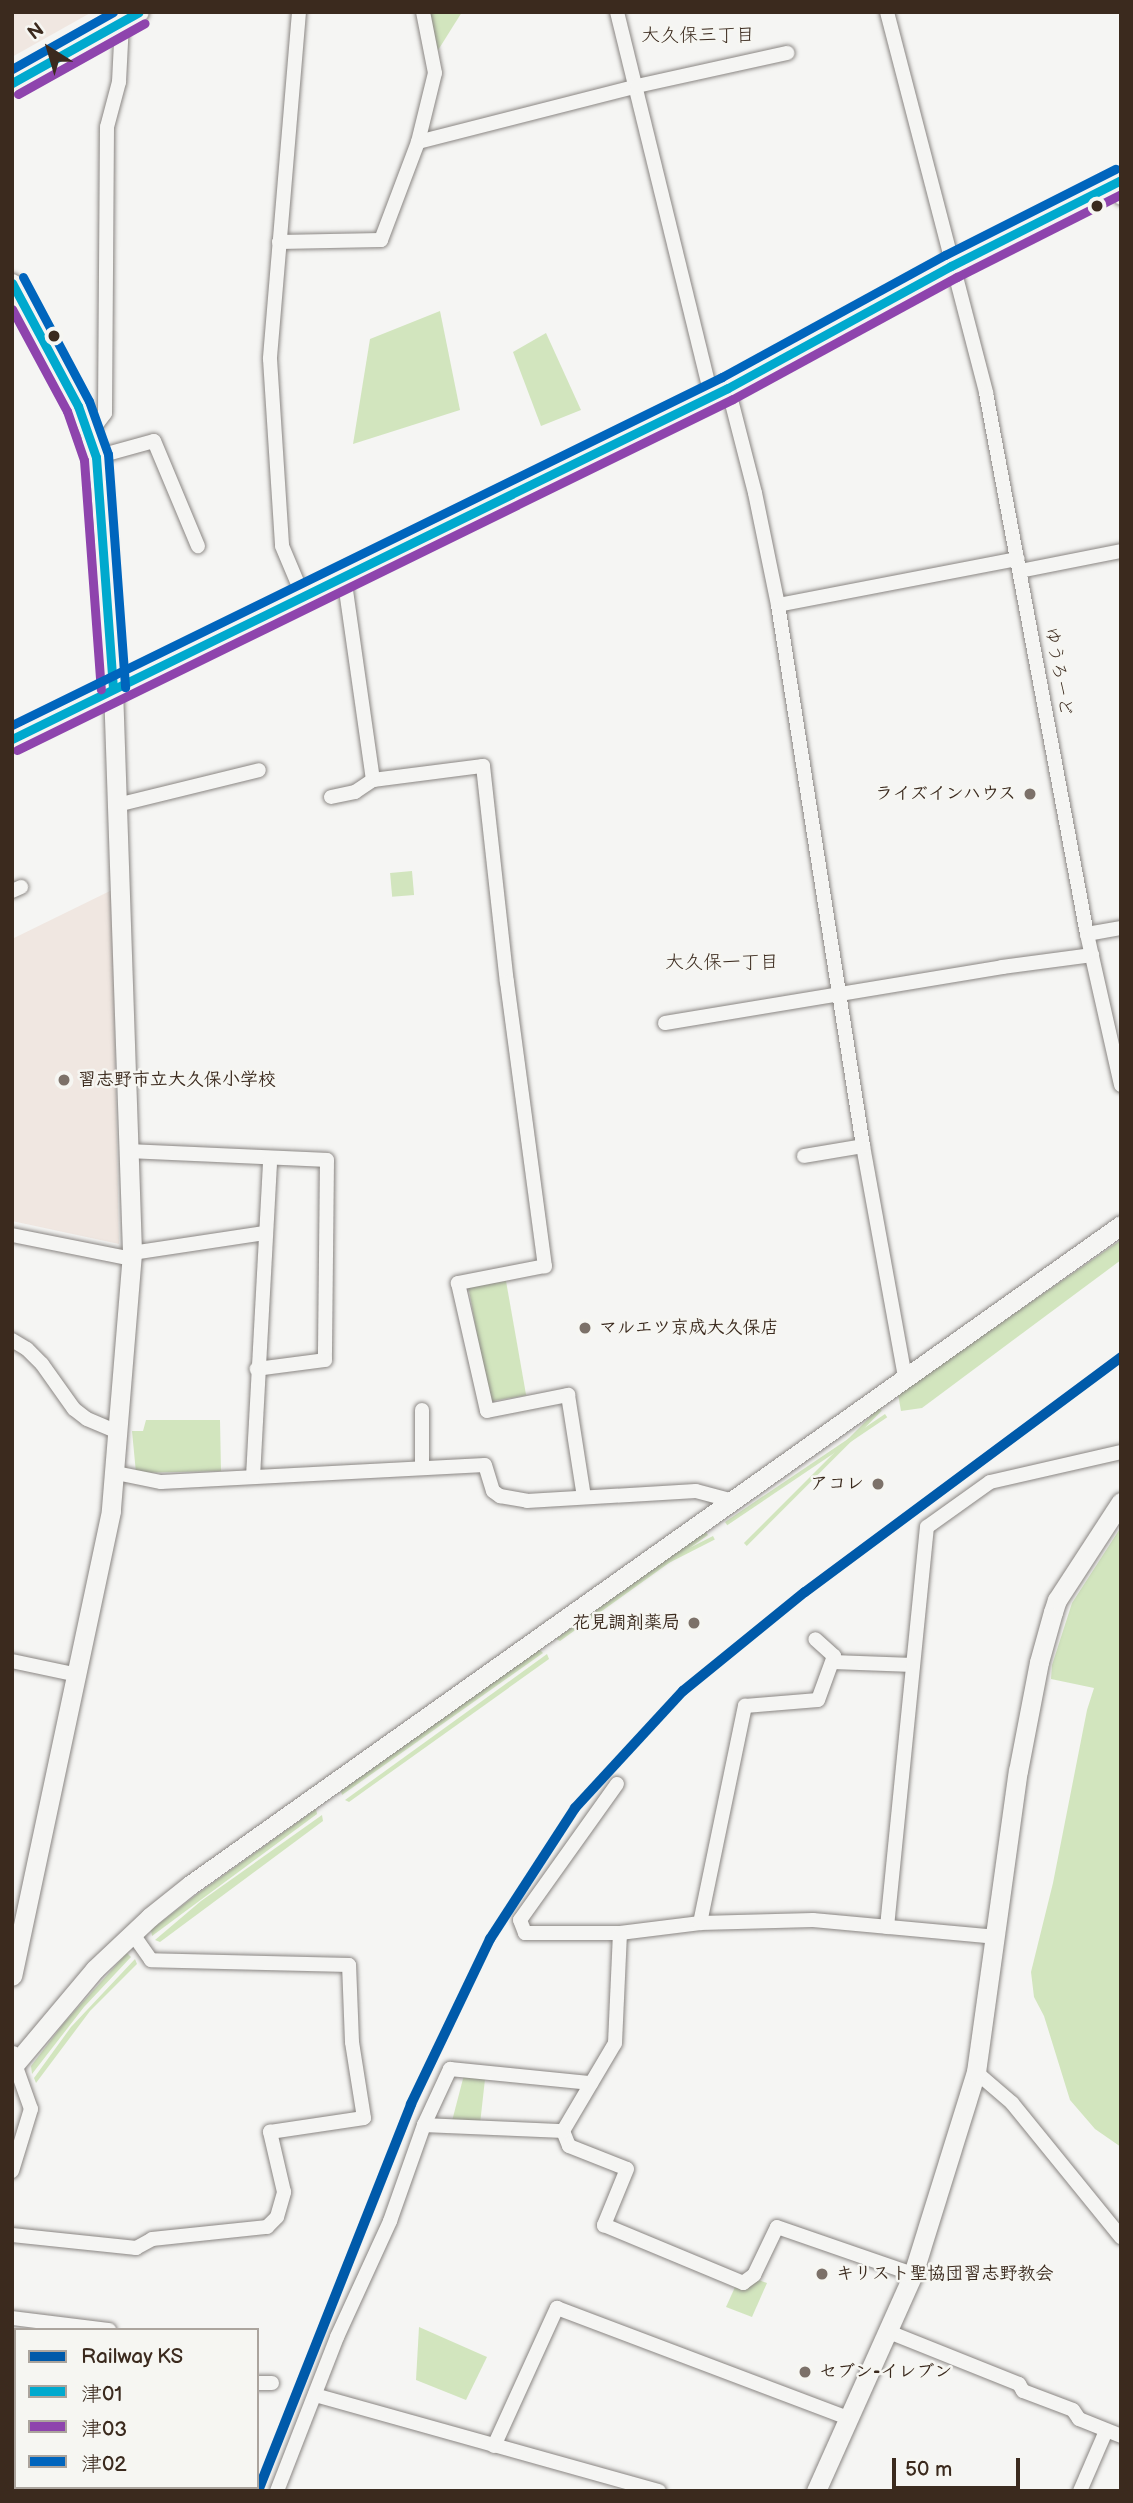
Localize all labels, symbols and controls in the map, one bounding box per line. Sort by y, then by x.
north arrow [14,14,84,84]
text: N [23,18,49,45]
district label: 大久保三丁目 [641,25,755,47]
unlabelled marker [1090,199,1104,213]
unlabelled marker [47,329,61,343]
street label: ゆうろーど [1040,625,1076,717]
place label: ライズインハウス [872,783,1016,805]
marker: ライズインハウス [1022,786,1038,802]
district label: 大久保一丁目 [665,952,779,974]
place label: 習志野市立大久保小学校 [78,1069,276,1091]
marker: 習志野市立大久保小学校 [56,1072,72,1088]
place label: マルエツ京成大久保店 [599,1317,779,1339]
marker: マルエツ京成大久保店 [577,1320,593,1336]
place label: アコレ [810,1473,864,1495]
marker: アコレ [870,1476,886,1492]
place label: 花見調剤薬局 [572,1612,680,1634]
marker: 花見調剤薬局 [686,1615,702,1631]
place label: キリスト聖協団習志野教会 [836,2263,1052,2285]
marker: キリスト聖協団習志野教会 [814,2266,830,2282]
legend [14,2328,259,2489]
text: Railway KS [81,2344,183,2369]
place label: セブン-イレブン [819,2361,952,2383]
marker: セブン-イレブン [797,2364,813,2380]
text: 津01 [81,2382,122,2407]
text: 津03 [81,2417,127,2442]
scale bar [895,2444,1023,2488]
text: 津02 [81,2452,127,2477]
text: 50 m [905,2457,952,2482]

